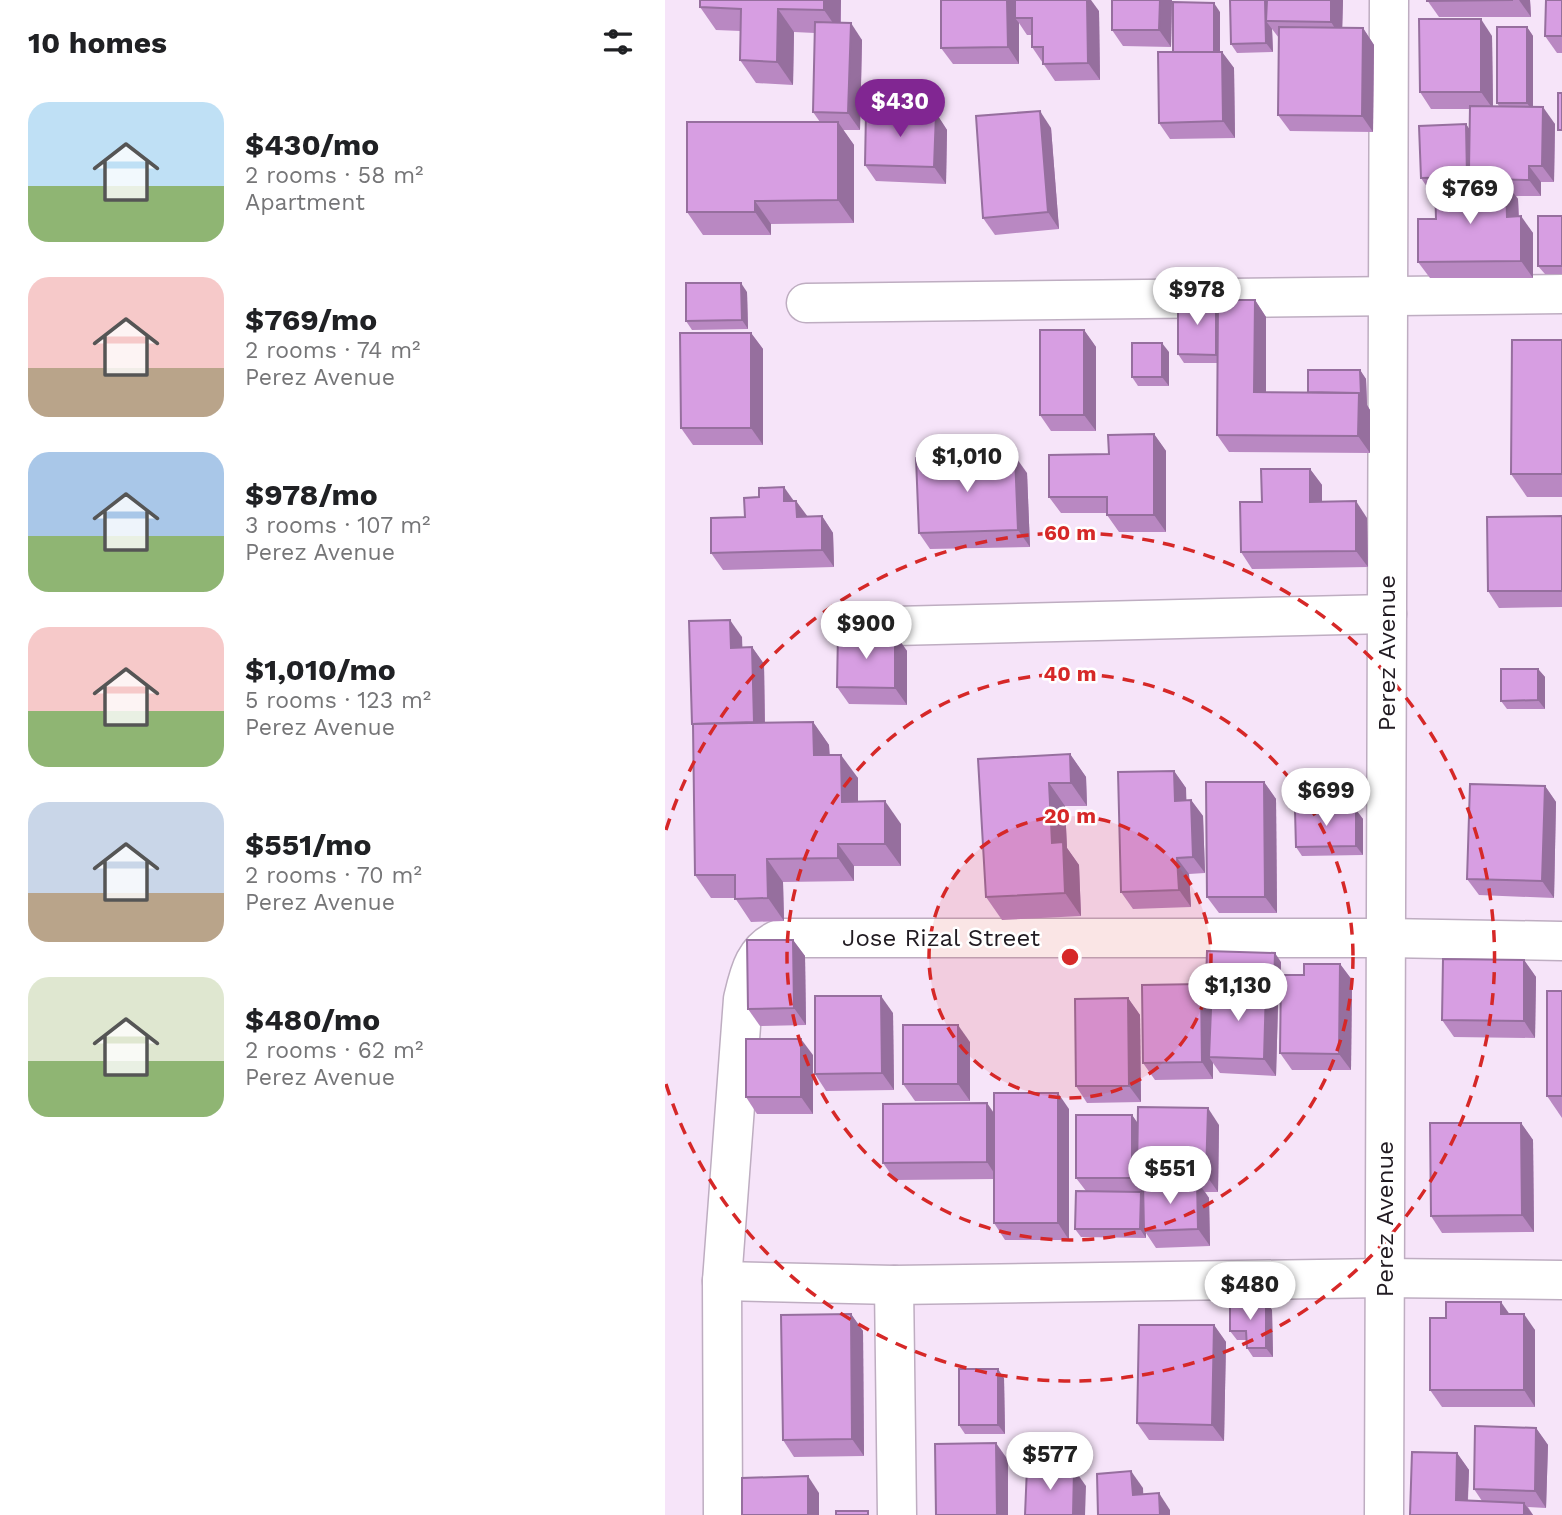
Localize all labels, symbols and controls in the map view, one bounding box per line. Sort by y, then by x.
icon: filters [599,23,637,61]
text: 10 homes [28,25,167,60]
pin: $430 [859,80,941,139]
text: $430 [871,88,929,115]
text: $430/mo [245,127,379,162]
icon: home [84,130,168,214]
text: 2 rooms · 58 m² [245,162,424,189]
pin: $769 [1429,166,1511,226]
text: $769 [1442,175,1498,202]
text: Apartment [245,189,365,216]
pin: $978 [1156,268,1238,327]
text: $978 [1169,276,1225,303]
text: $769/mo [245,302,377,337]
icon: home [84,305,168,389]
text: 2 rooms · 74 m² [245,337,420,364]
text: Perez Avenue [245,364,395,391]
pin: $1,010 [910,434,1024,494]
text: $1,010 [932,443,1002,470]
text: $978/mo [245,477,378,512]
icon: home [84,480,168,564]
text: 3 rooms · 107 m² [245,512,431,539]
text: 60 m [1044,520,1096,545]
text: Perez Avenue [245,539,395,566]
street label: Perez Avenue [1373,575,1401,731]
pin: $900 [825,602,907,661]
text: $900 [837,610,895,637]
text: $1,010/mo [245,652,396,687]
icon: home [84,655,168,739]
text: 40 m [1044,661,1096,686]
text: 5 rooms · 123 m² [245,687,431,714]
text: Perez Avenue [245,714,395,741]
pin: $699 [1285,768,1367,828]
text: $699 [1297,777,1355,804]
text: 20 m [1044,803,1096,828]
text: $551/mo [245,827,371,862]
icon: home [84,830,168,914]
text: 2 rooms · 70 m² [245,862,422,889]
text: Perez Avenue [245,889,395,916]
street label: Jose Rizal Street [842,924,1040,952]
centre of rings [1058,945,1082,969]
pin: $1,130 [1181,964,1295,1023]
text: $1,130 [1204,972,1272,999]
text: $480/mo [245,1002,380,1037]
icon: home [84,1005,168,1089]
text: 2 rooms · 62 m² [245,1037,423,1064]
text: Perez Avenue [245,1064,395,1091]
street label: Perez Avenue [1371,1141,1399,1297]
pin: $551 [1129,1146,1211,1206]
text: $551 [1144,1155,1196,1182]
pin: $480 [1209,1262,1291,1322]
text: $480 [1221,1271,1279,1298]
pin: $577 [1009,1432,1091,1492]
text: $577 [1022,1441,1078,1468]

